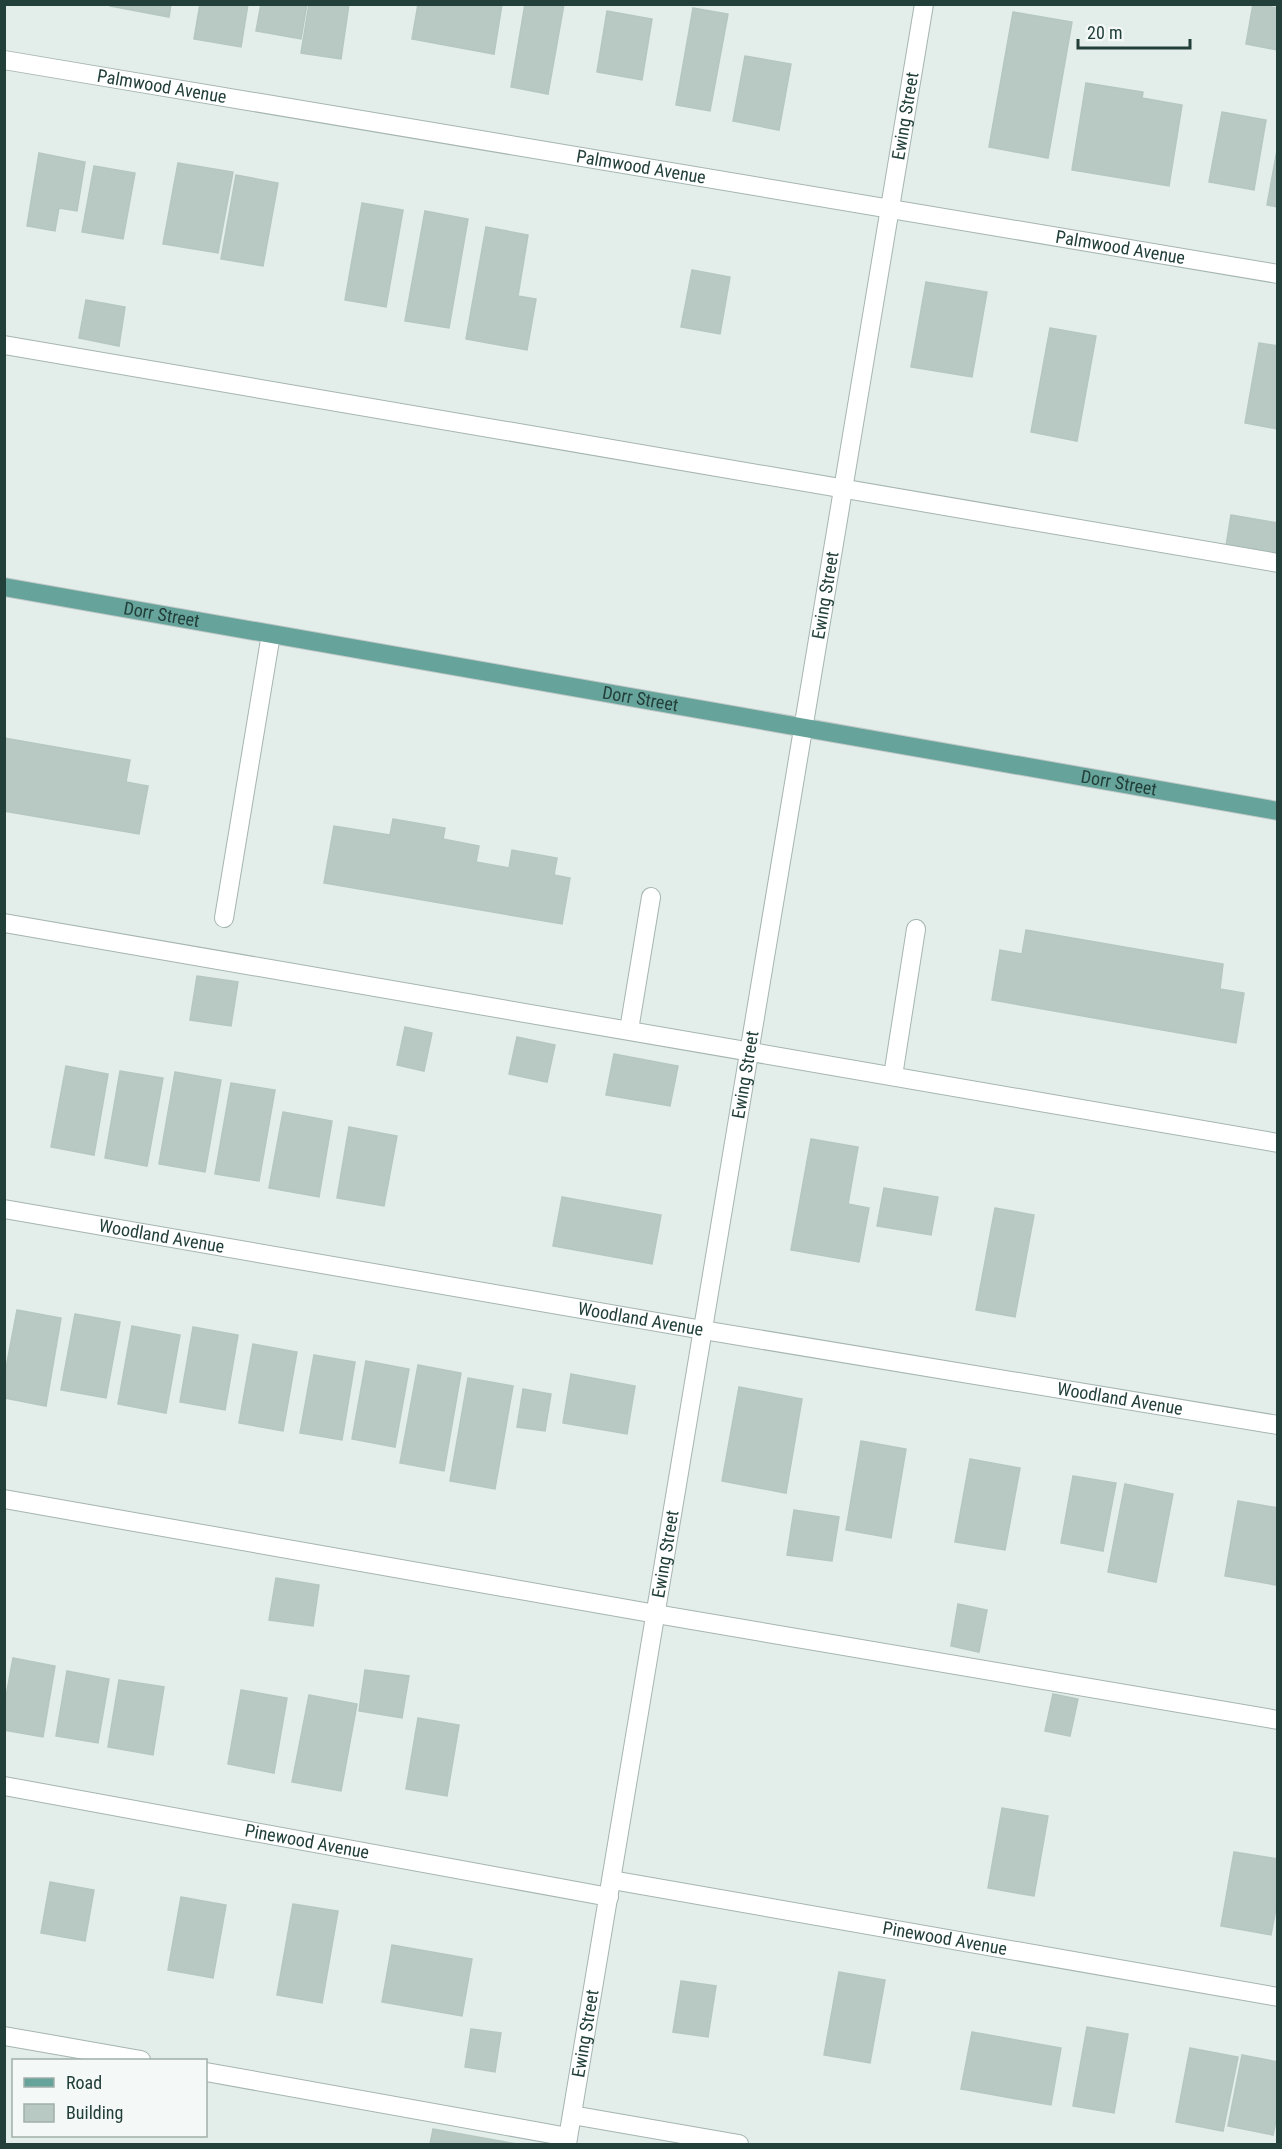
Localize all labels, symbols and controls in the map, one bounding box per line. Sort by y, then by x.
scale bar [1078,12,1190,50]
text: 20 m [1087,22,1122,43]
street label: Palmwood Avenue [96,65,228,107]
street label: Ewing Street [887,71,922,161]
street label: Palmwood Avenue [575,145,707,188]
street label: Palmwood Avenue [1054,226,1187,268]
street label: Ewing Street [807,550,842,641]
street label: Dorr Street [122,597,201,631]
street label: Dorr Street [601,681,680,715]
street label: Dorr Street [1079,766,1159,800]
street label: Ewing Street [727,1029,763,1120]
street label: Woodland Avenue [97,1215,226,1257]
street label: Woodland Avenue [576,1298,705,1340]
street label: Woodland Avenue [1056,1378,1184,1419]
street label: Ewing Street [647,1509,683,1599]
street label: Pinewood Avenue [243,1819,371,1863]
street label: Pinewood Avenue [881,1917,1009,1959]
street label: Ewing Street [567,1988,603,2079]
legend [12,2059,207,2137]
text: Road [66,2072,102,2093]
text: Building [66,2102,123,2123]

